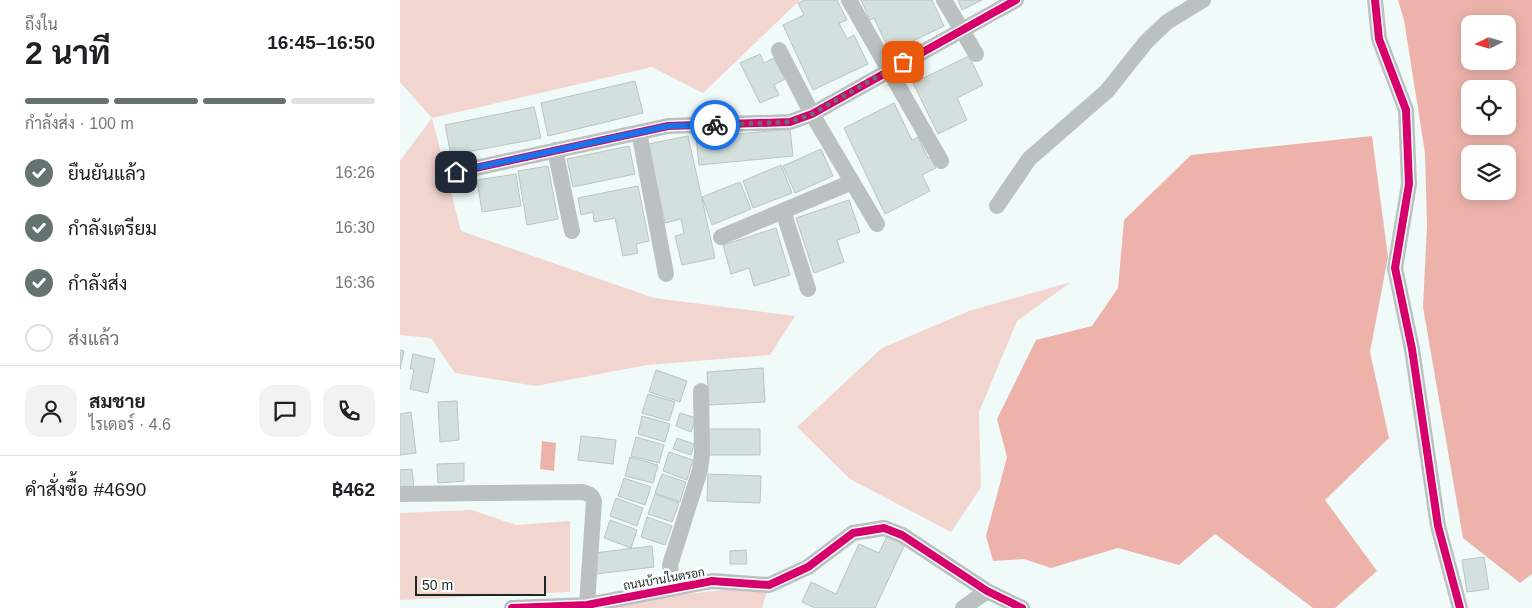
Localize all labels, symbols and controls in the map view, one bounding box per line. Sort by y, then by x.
north arrow [1461,15,1516,70]
map controls [1461,15,1516,200]
text: ถึงใน [25,16,58,33]
text: 16:45–16:50 [267,32,375,53]
text: 2 นาที [25,35,111,71]
pin [882,41,924,83]
icon: bag [889,48,917,76]
button: locate [1461,80,1516,135]
courier [690,100,740,150]
icon: bike [701,111,729,139]
text: กำลังส่ง · 100 m [25,115,134,132]
button: layers [1461,145,1516,200]
pin [435,151,477,193]
icon: home [442,158,470,186]
icon: check [25,159,53,187]
text: ยืนยันแล้ว [68,163,146,184]
text: 16:26 [335,164,375,181]
icon: check [25,214,53,242]
text: กำลังเตรียม [68,218,157,239]
text: 16:30 [335,219,375,236]
icon: check [25,269,53,297]
text: กำลังส่ง [68,273,127,294]
text: 16:36 [335,274,375,291]
text: ส่งแล้ว [68,328,119,349]
button: person [25,385,77,437]
button: chat [259,385,311,437]
button: phone [323,385,375,437]
text: สมชาย [89,391,146,412]
text: ไรเดอร์ · 4.6 [89,416,171,433]
text: คำสั่งซื้อ #4690 [25,479,146,500]
text: ฿462 [332,479,375,500]
street label: ถนนบ้านในตรอก [622,564,706,593]
scale bar [415,573,546,596]
text: 50 m [422,577,453,593]

